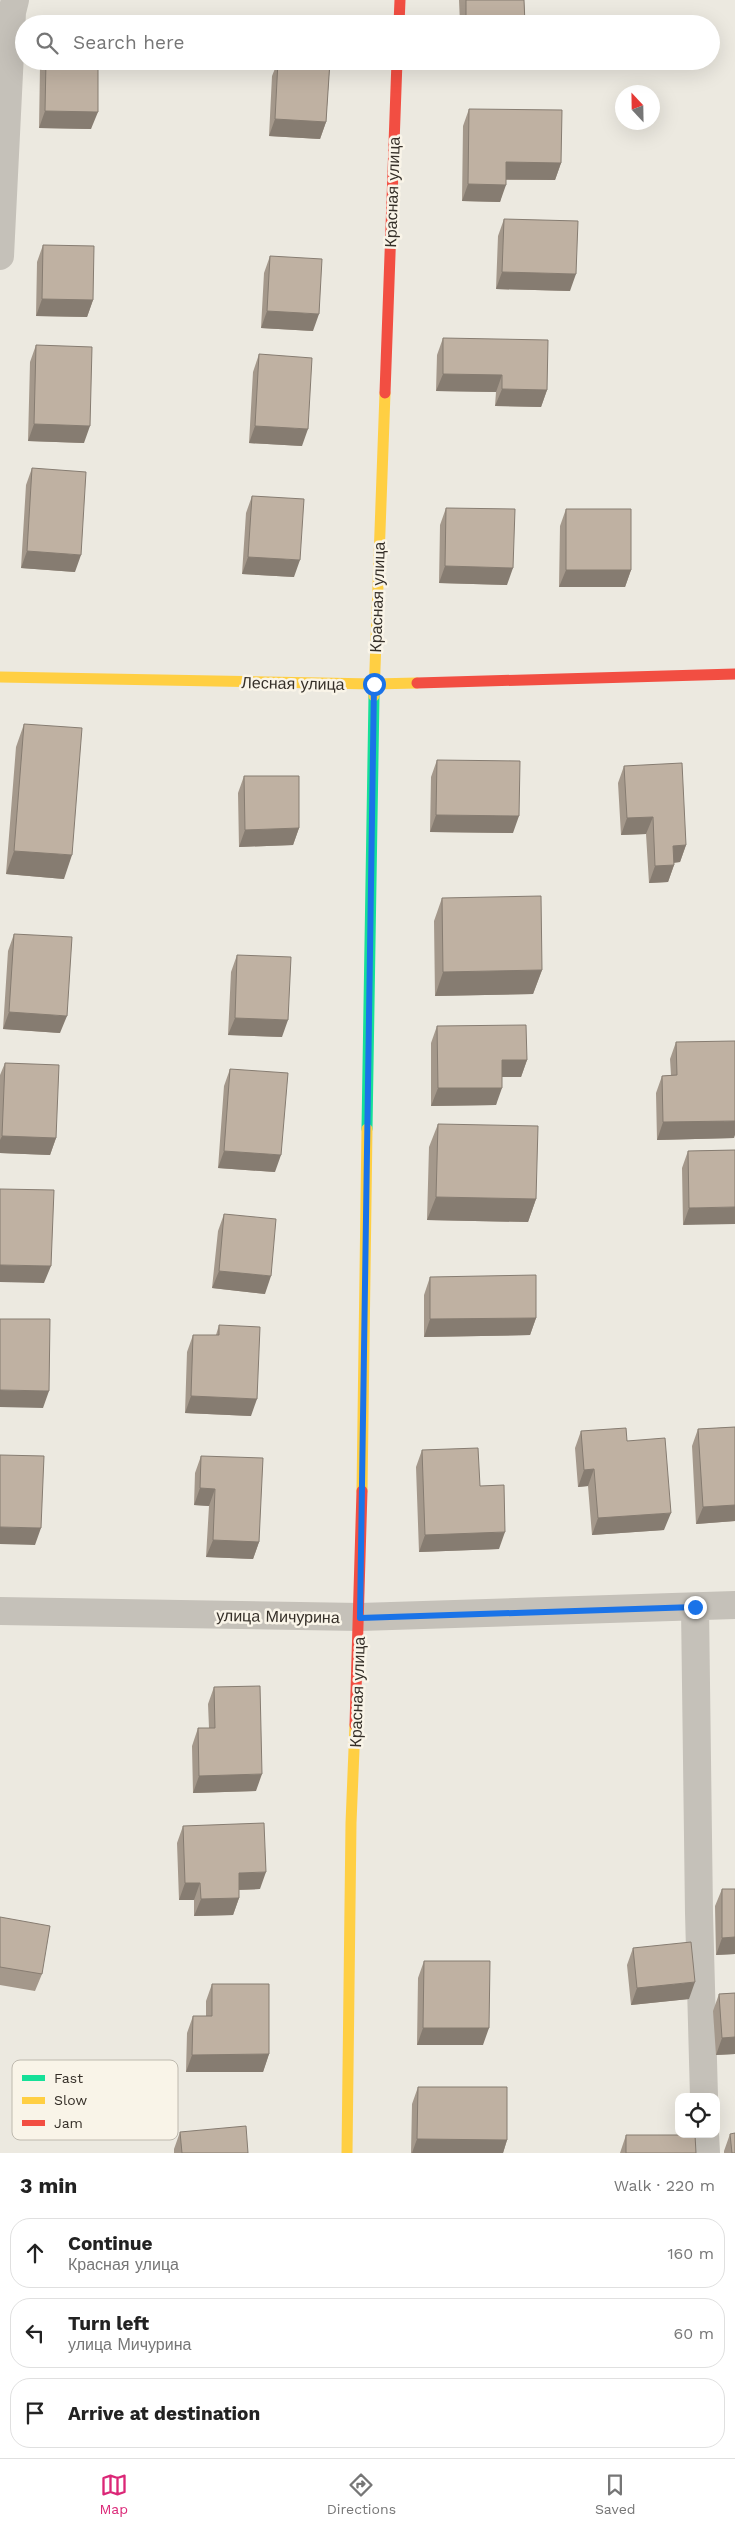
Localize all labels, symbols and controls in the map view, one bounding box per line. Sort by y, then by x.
search box [15,15,720,70]
icon: search [33,29,61,57]
text: Search here [73,31,184,54]
north arrow [615,85,660,130]
street label: Красная улица [381,136,404,248]
street label: Красная улица [366,541,389,653]
street label: Лесная улица [241,673,345,694]
route start [363,673,386,696]
route end [684,1596,707,1619]
street label: улица Мичурина [216,1606,340,1627]
street label: Красная улица [346,1636,369,1748]
legend [12,2060,178,2140]
text: Fast [54,2070,83,2086]
text: Slow [54,2092,87,2108]
map controls [675,2093,720,2138]
button: locate [675,2093,720,2138]
text: Jam [54,2115,83,2131]
text: 3 min [20,2173,77,2198]
text: Walk · 220 m [614,2176,715,2195]
text: Continue [68,2232,152,2255]
icon: ahead [21,2239,49,2267]
text: 160 m [667,2244,714,2263]
text: Красная улица [68,2255,179,2274]
text: Turn left [68,2312,149,2335]
icon: left [21,2319,49,2347]
text: 60 m [674,2324,714,2343]
text: улица Мичурина [68,2335,191,2354]
icon: arrive [21,2399,49,2427]
text: Arrive at destination [68,2402,260,2425]
tab: Map [99,2471,128,2517]
tab: Directions [327,2471,396,2517]
tab: Saved [595,2471,636,2517]

